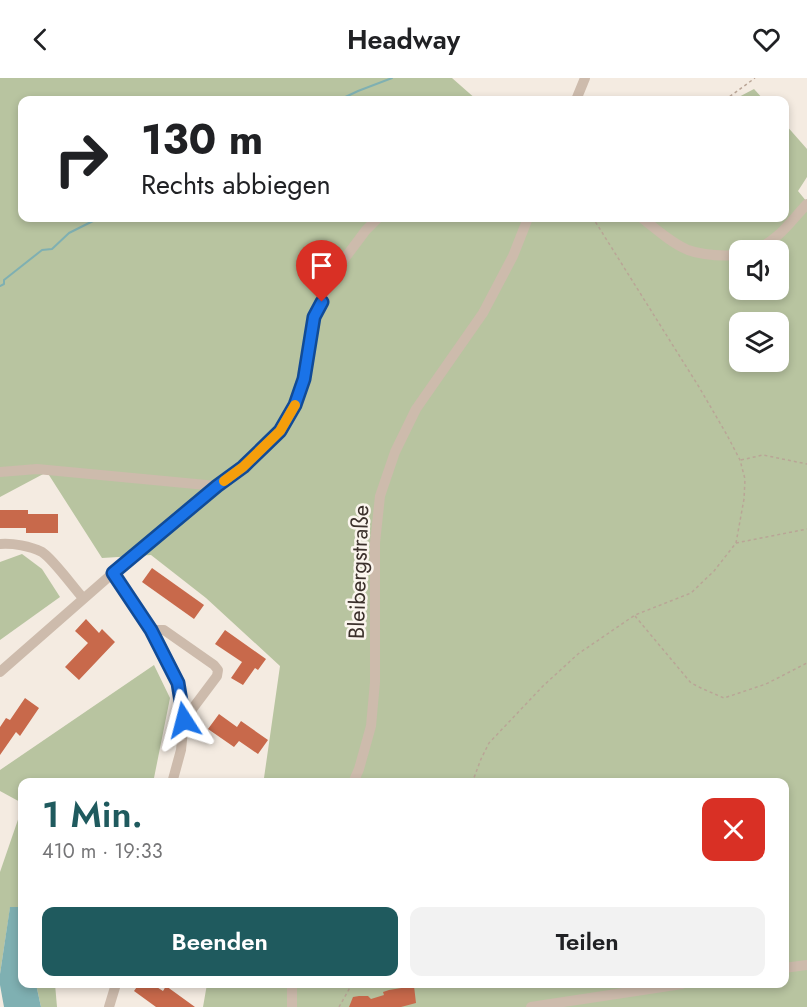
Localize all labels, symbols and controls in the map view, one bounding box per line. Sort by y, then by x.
text: Headway [347,20,460,59]
icon: back [24,23,57,56]
icon: heart [750,23,783,56]
text: 130 m [141,109,263,170]
icon: right [42,120,120,198]
text: Rechts abbiegen [141,165,331,204]
pin [296,240,347,302]
map controls [729,240,789,372]
button: sound [729,240,789,300]
icon: arrive [305,249,338,282]
button: layers [729,312,789,372]
street label: Bleibergstraße [340,504,376,640]
position arrow [152,688,216,752]
text: 1 Min. [42,788,143,840]
button: close [702,798,765,861]
text: 410 m · 19:33 [42,837,163,866]
button: Beenden [42,907,398,976]
button: Teilen [410,907,765,976]

